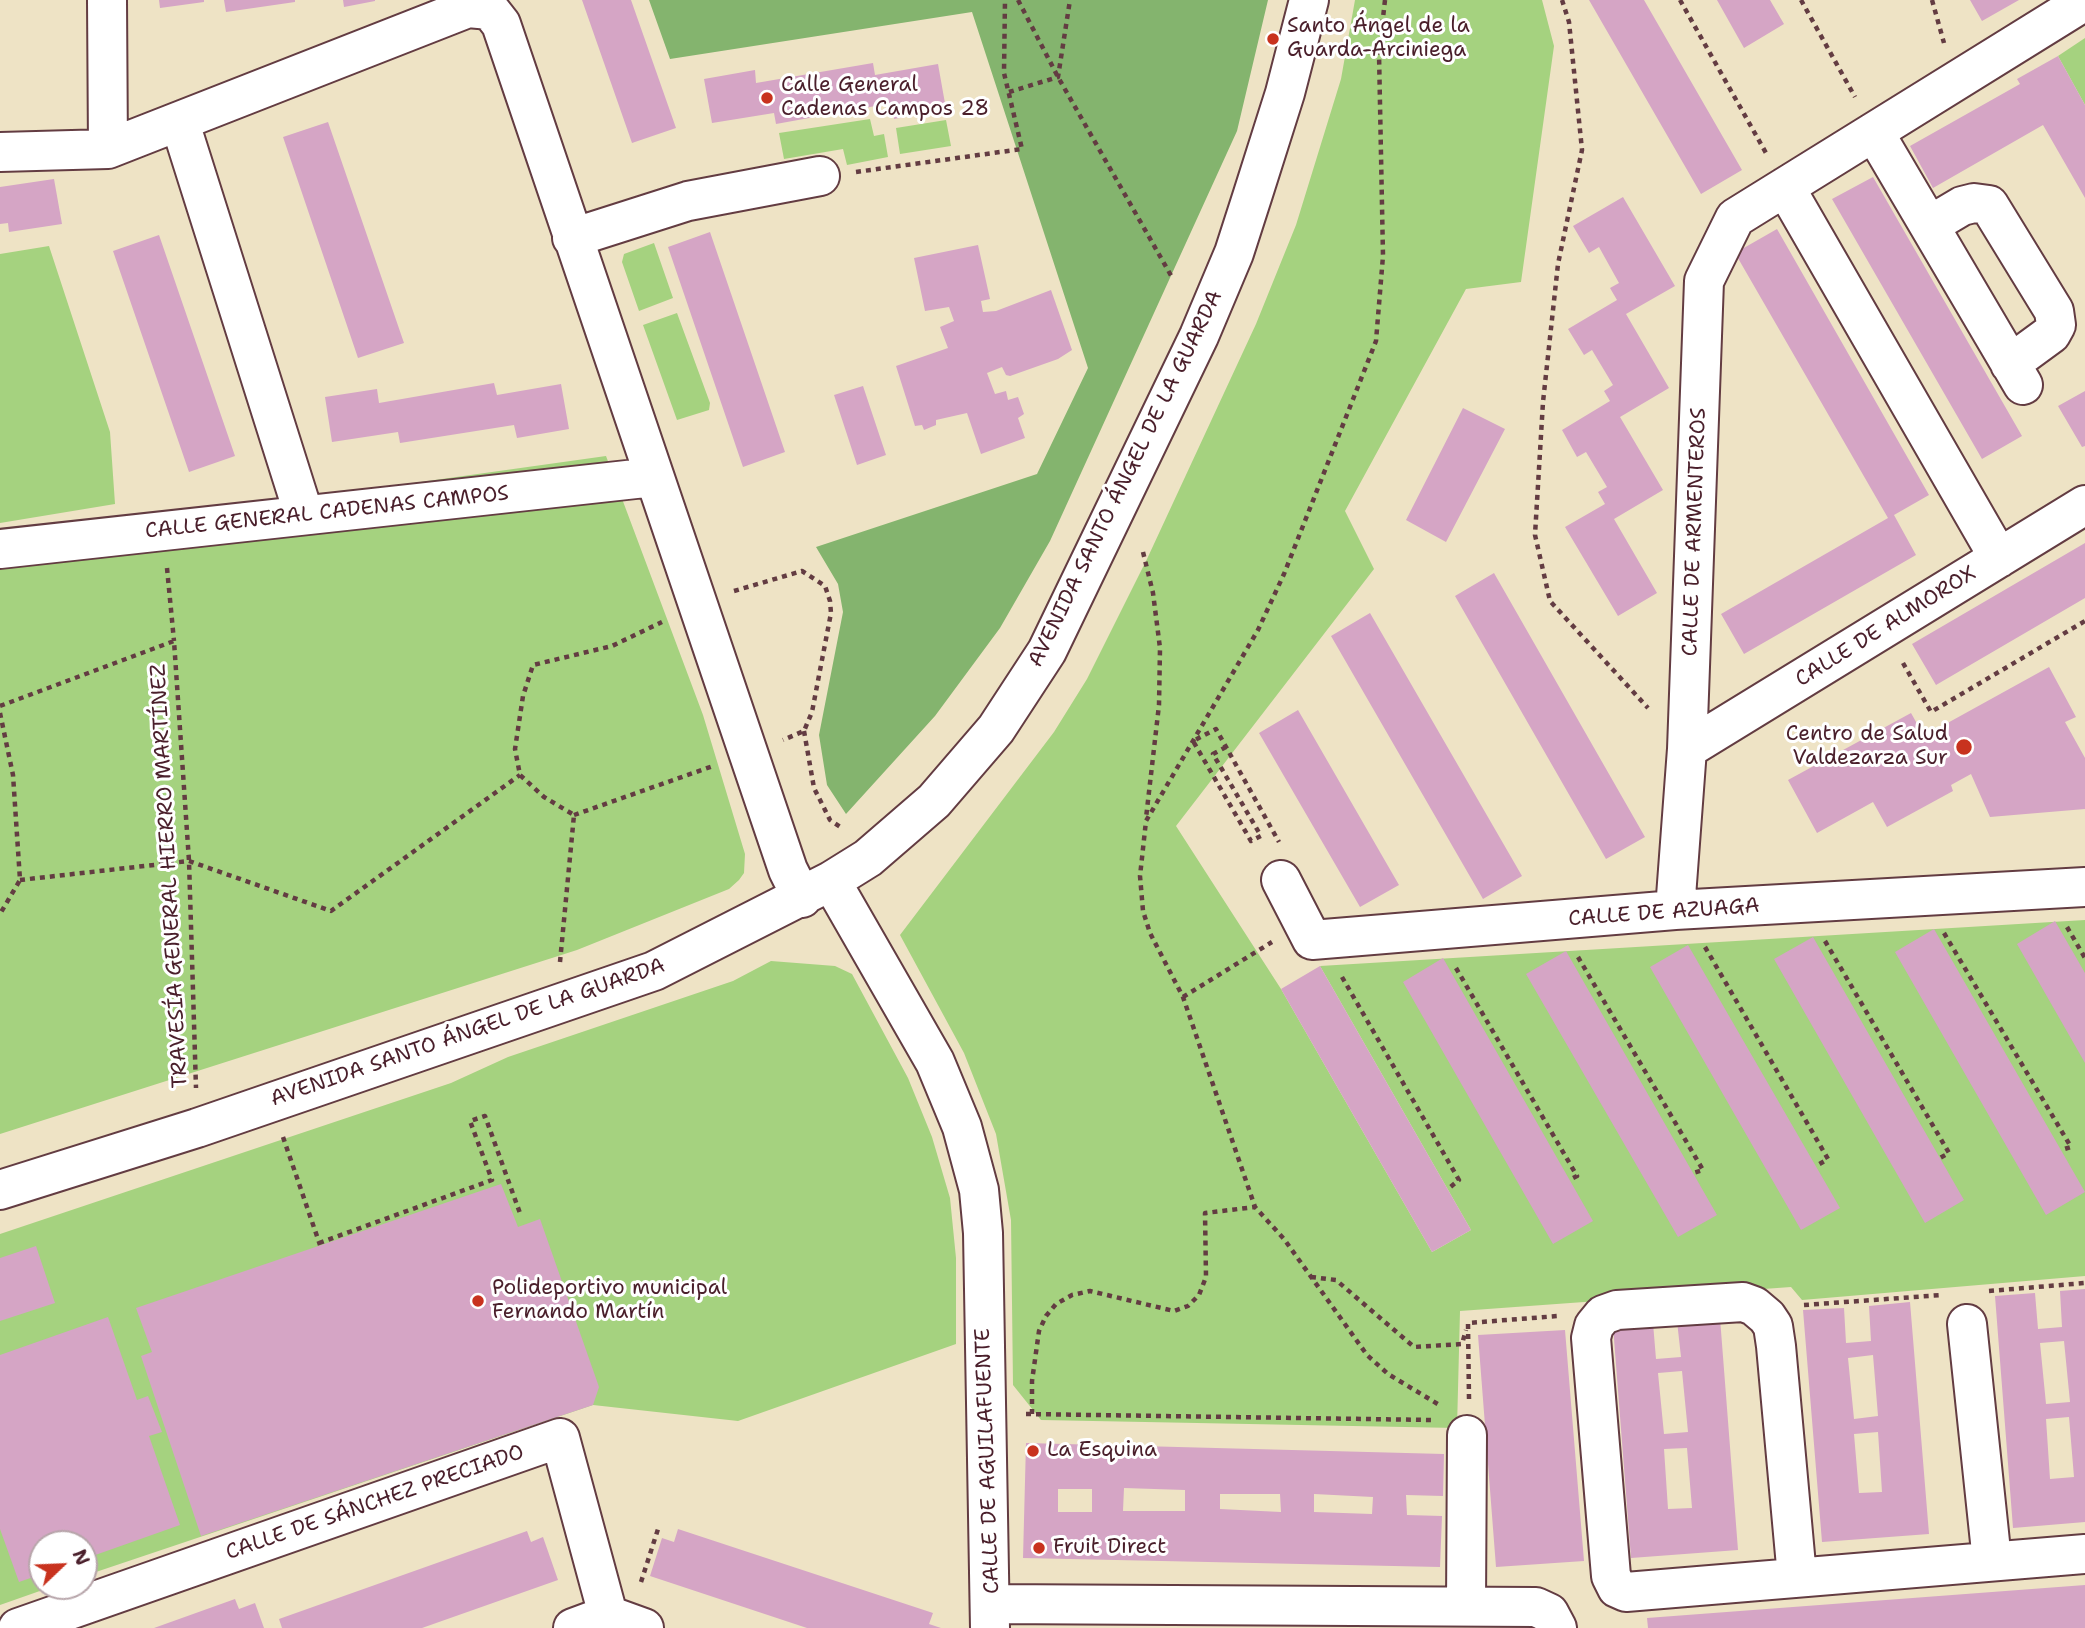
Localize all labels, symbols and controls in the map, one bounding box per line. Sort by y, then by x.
place label: Santo Ángel de la Guarda-Arciniega [1287,14,1470,64]
marker: Santo Ángel de la Guarda-Arciniega [1265,31,1281,47]
place label: Calle General Cadenas Campos 28 [781,73,989,123]
marker: Calle General Cadenas Campos 28 [759,90,775,106]
street label: AVENIDA SANTO ÁNGEL DE LA GUARDA [1024,287,1228,671]
street label: CALLE DE ARMENTEROS [1678,407,1712,657]
street label: CALLE GENERAL CADENAS CAMPOS [144,481,510,545]
street label: CALLE DE ALMOROX [1791,561,1981,693]
street label: TRAVESÍA GENERAL HIERRO MARTÍNEZ [146,663,194,1089]
place label: Centro de Salud Valdezarza Sur [1786,722,1948,772]
marker: Centro de Salud Valdezarza Sur [1954,737,1974,757]
street label: CALLE DE AZUAGA [1567,894,1761,932]
street label: AVENIDA SANTO ÁNGEL DE LA GUARDA [267,953,669,1113]
place label: Polideportivo municipal Fernando Martín [492,1276,727,1326]
marker: Polideportivo municipal Fernando Martín [470,1293,486,1309]
street label: CALLE DE AGUILAFUENTE [971,1328,1005,1594]
place label: La Esquina [1047,1438,1157,1464]
street label: CALLE DE SÁNCHEZ PRECIADO [223,1440,527,1566]
marker: La Esquina [1025,1443,1041,1459]
north arrow [28,1530,98,1600]
place label: Fruit Direct [1053,1535,1166,1561]
marker: Fruit Direct [1031,1540,1047,1556]
text: N [67,1546,95,1569]

